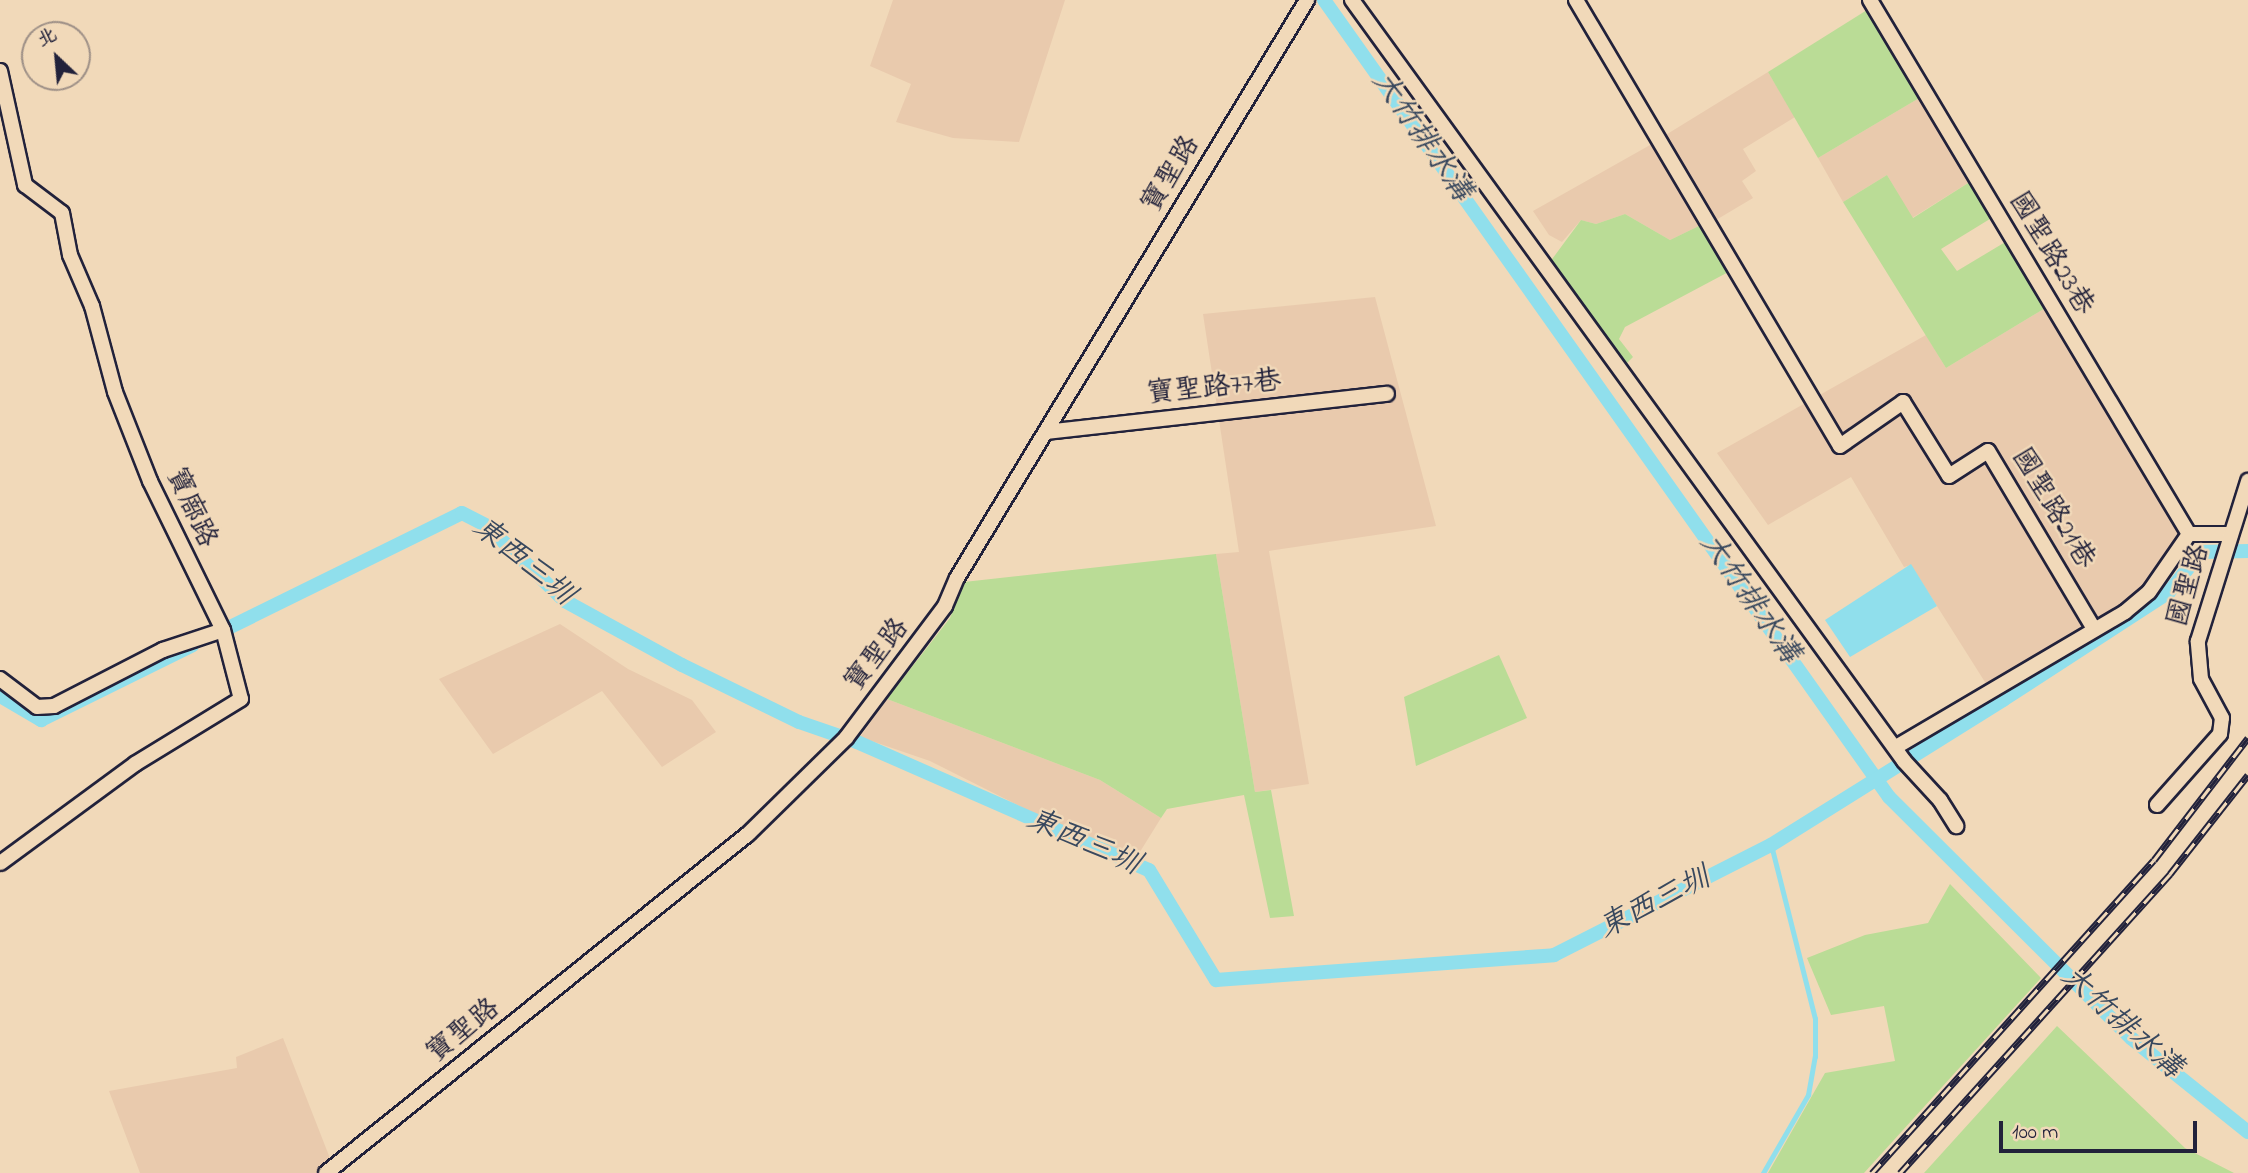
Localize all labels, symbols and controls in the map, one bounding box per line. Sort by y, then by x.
north arrow [21,21,91,91]
text: 北 [33,22,62,55]
water label: 大竹排水溝 [1363,65,1479,209]
street label: 寶聖路 [1136,130,1208,220]
street label: 國聖路23巷 [2000,186,2100,322]
street label: 寶聖路77巷 [1145,365,1283,413]
street label: 國聖路21巷 [2003,443,2101,575]
street label: 寶廍路 [157,463,223,553]
water label: 東西三圳 [465,510,581,614]
water label: 大竹排水溝 [1691,527,1807,671]
street label: 國聖路 [2162,541,2218,631]
street label: 寶聖路 [839,613,917,699]
water label: 東西三圳 [1021,802,1145,884]
water label: 東西三圳 [1593,861,1717,947]
water label: 大竹排水溝 [2053,959,2189,1087]
street label: 寶聖路 [421,993,507,1071]
scale bar [2003,1106,2201,1150]
text: 100 m [2012,1118,2058,1148]

